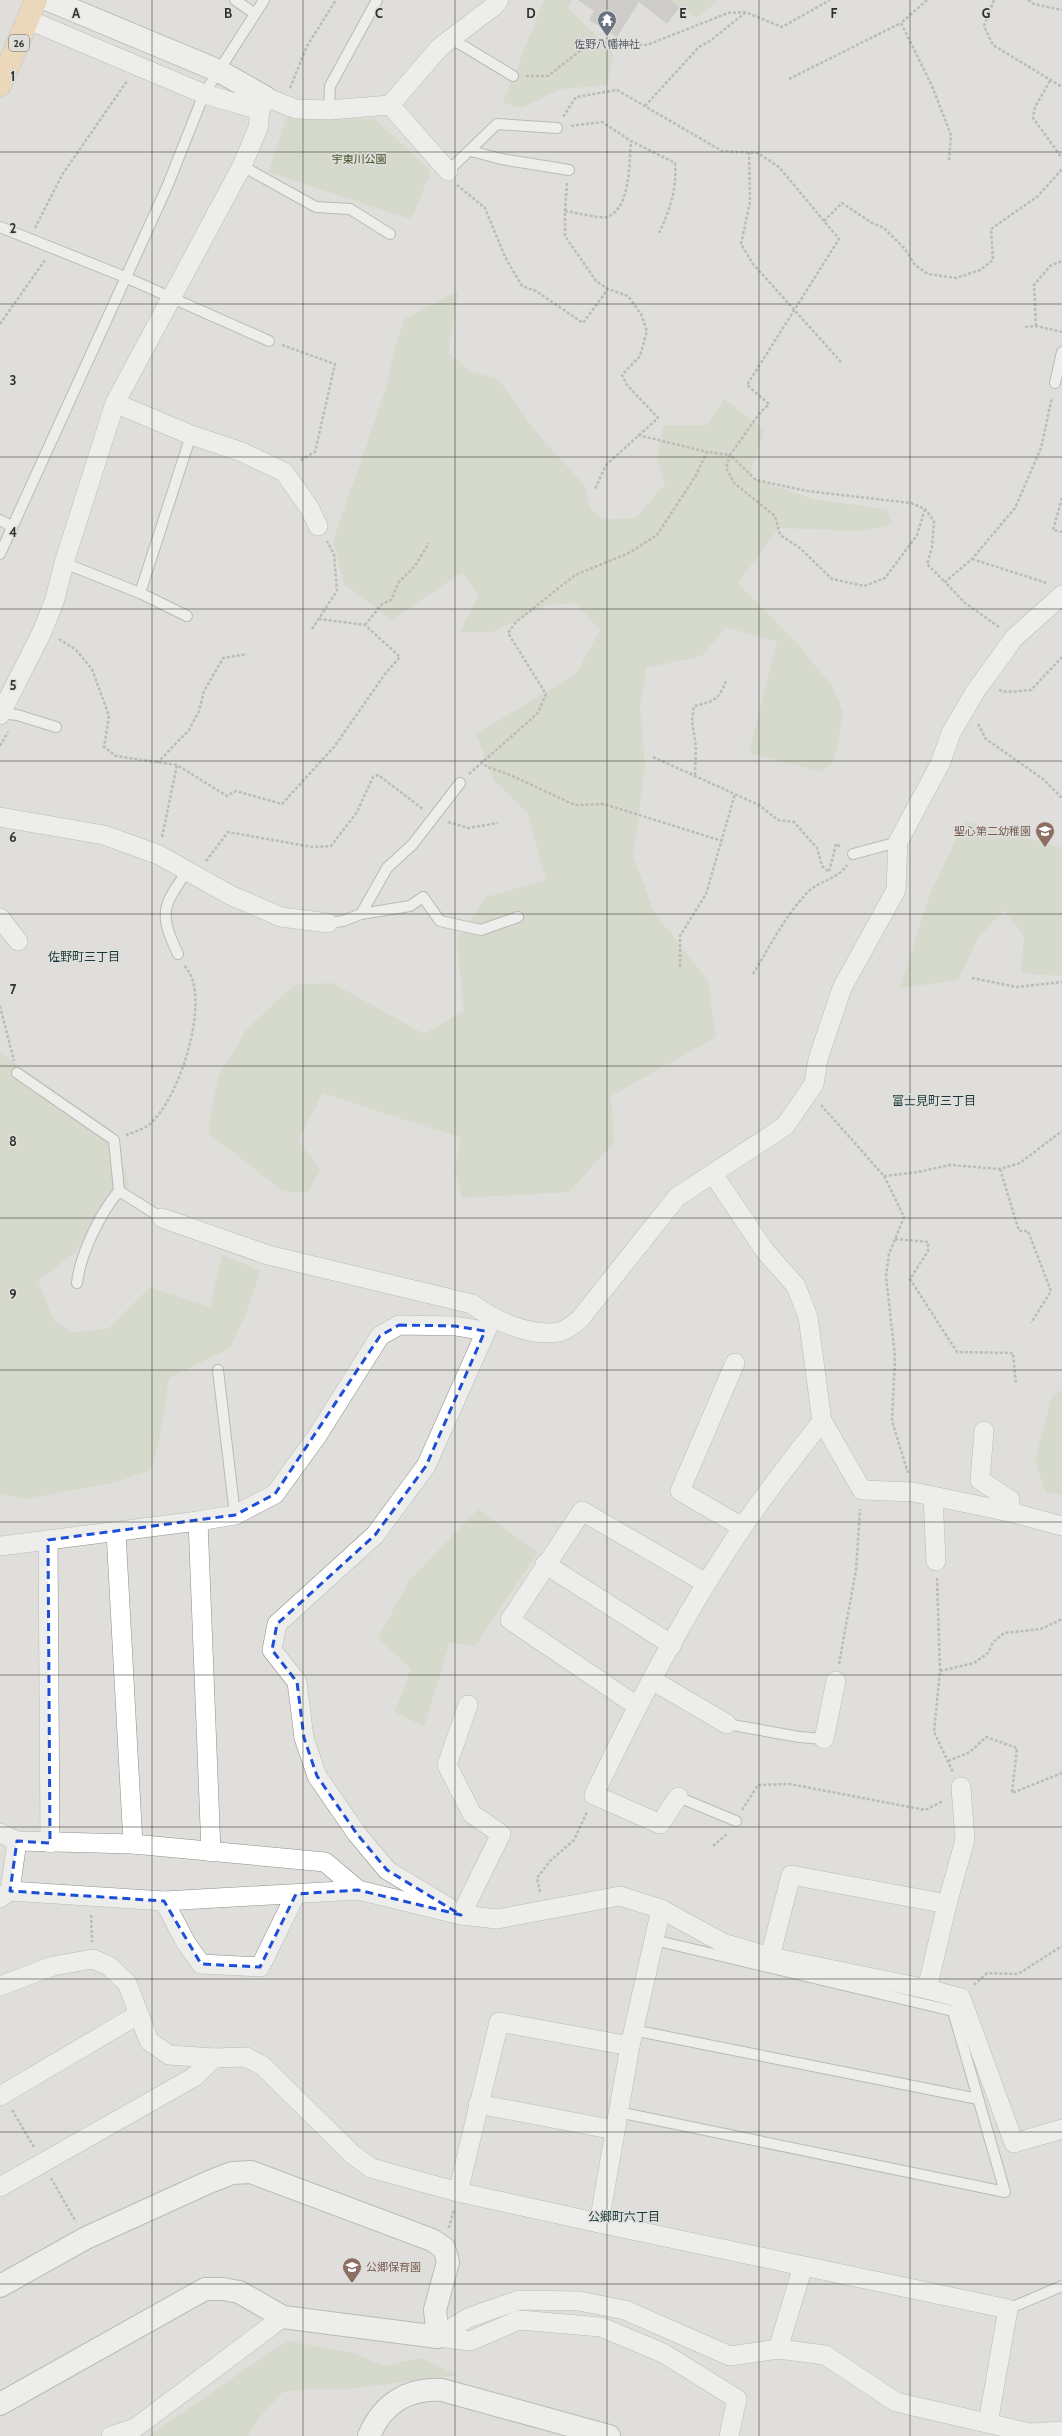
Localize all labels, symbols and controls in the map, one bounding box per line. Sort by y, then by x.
text: A [72,5,81,21]
text: B [224,5,232,21]
text: C [375,5,383,21]
text: D [526,5,536,21]
text: E [679,5,687,21]
text: F [831,5,838,21]
text: G [982,5,991,21]
temple icon: 佐野八幡神社 [596,9,618,37]
road number: 26 [9,35,29,51]
place label: 佐野八幡神社 [574,37,640,51]
text: 1 [11,68,15,84]
park label: 宇東川公園 [332,152,387,166]
text: 2 [10,220,17,236]
text: 3 [9,372,17,388]
text: 4 [9,524,17,540]
text: 5 [10,677,17,693]
school or university icon: 聖心第二幼稚園 [1034,820,1056,848]
place label: 聖心第二幼稚園 [954,824,1031,838]
text: 6 [9,829,17,845]
district label: 佐野町三丁目 [48,949,120,964]
text: 7 [10,981,17,997]
district label: 富士見町三丁目 [892,1093,976,1108]
text: 8 [9,1133,17,1149]
text: 9 [9,1286,17,1302]
district label: 公郷町六丁目 [588,2209,660,2224]
school or university icon: 公郷保育園 [341,2256,363,2284]
place label: 公郷保育園 [366,2260,421,2274]

